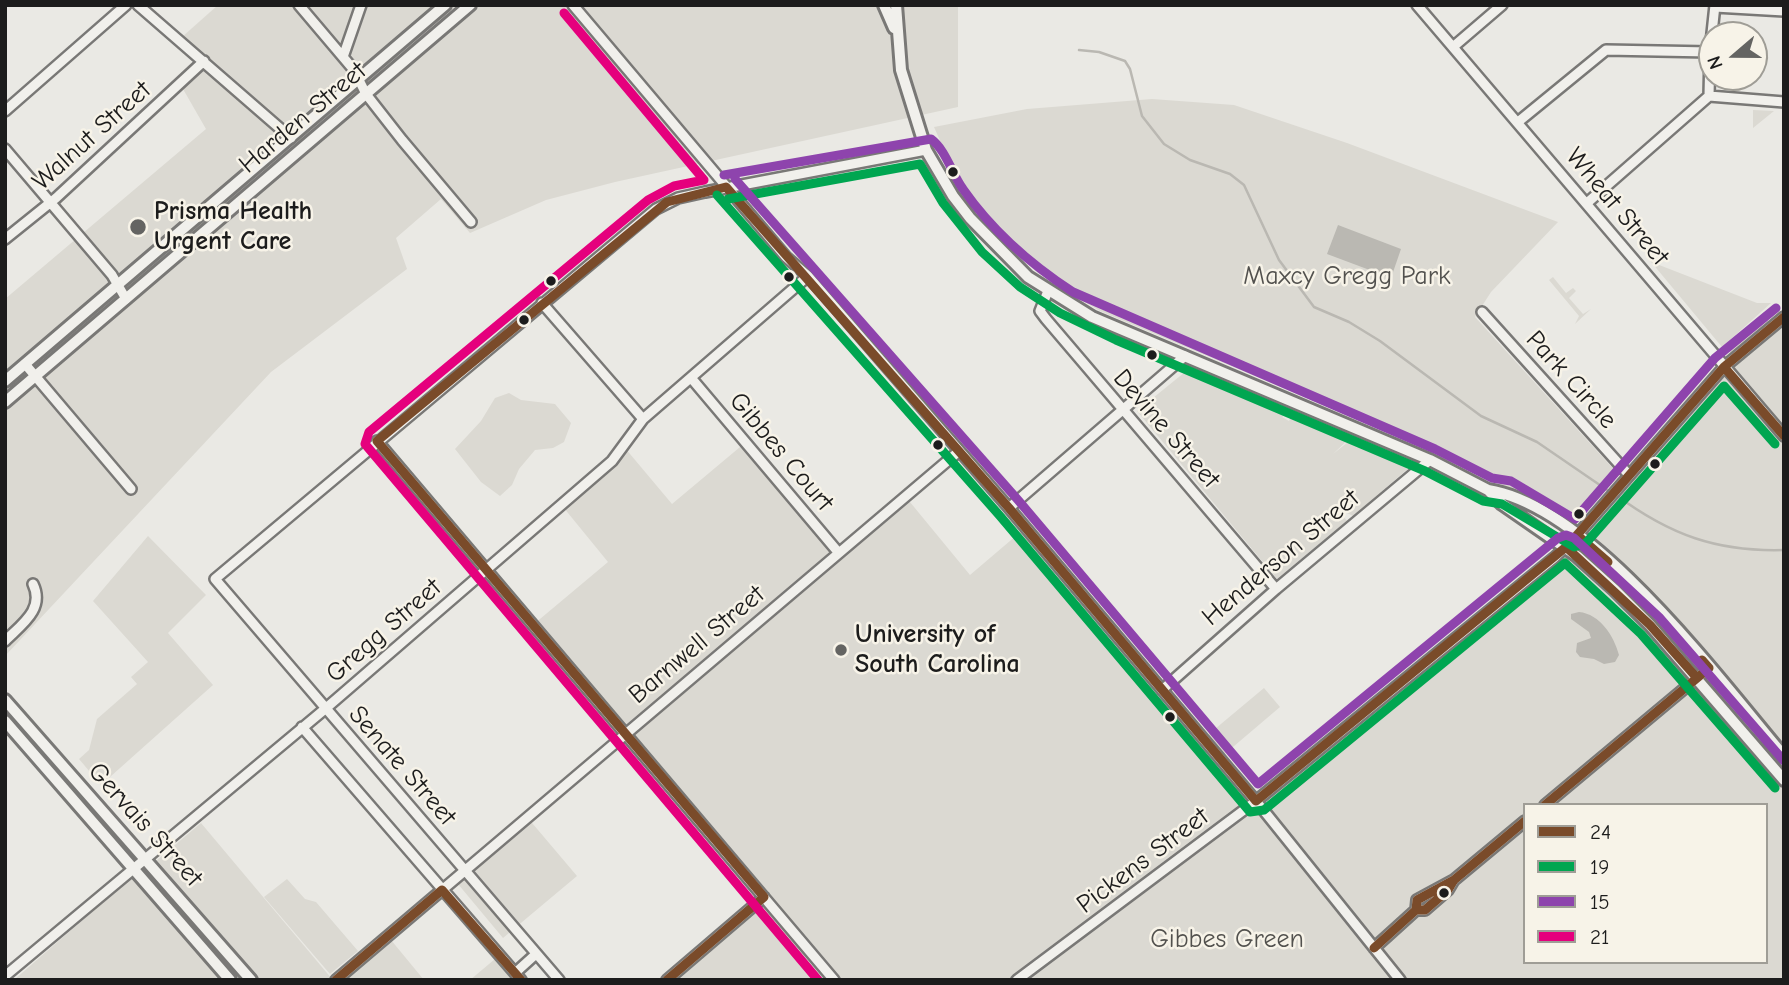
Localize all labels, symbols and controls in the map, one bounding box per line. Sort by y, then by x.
north arrow [1698,21,1768,91]
text: N [1703,53,1728,72]
street label: Harden Street [233,56,373,180]
street label: Walnut Street [26,75,158,197]
street label: Wheat Street [1559,142,1675,272]
unlabelled marker [946,165,960,179]
place label: Prisma Health Urgent Care [154,196,312,258]
marker: Prisma Health Urgent Care [128,217,148,237]
park label: Maxcy Gregg Park [1243,261,1451,293]
unlabelled marker [782,270,796,284]
unlabelled marker [544,274,558,288]
unlabelled marker [517,313,531,327]
street label: Park Circle [1519,325,1623,435]
unlabelled marker [1145,348,1159,362]
street label: Devine Street [1106,363,1226,495]
street label: Gibbes Court [722,386,840,518]
unlabelled marker [931,438,945,452]
unlabelled marker [1648,457,1662,471]
street label: Henderson Street [1196,483,1366,633]
unlabelled marker [1572,507,1586,521]
street label: Gregg Street [320,572,448,690]
street label: Barnwell Street [623,579,771,711]
place label: University of South Carolina [855,619,1020,680]
marker: University of South Carolina [833,642,849,658]
street label: Senate Street [341,700,463,832]
unlabelled marker [1163,710,1177,724]
street label: Gervais Street [81,757,209,893]
street label: Pickens Street [1071,801,1215,921]
legend [1523,803,1768,964]
text: 24 [1590,820,1611,844]
text: 19 [1590,855,1609,879]
unlabelled marker [1437,886,1451,900]
text: 15 [1590,890,1610,914]
park label: Gibbes Green [1150,924,1304,956]
text: 21 [1590,925,1609,949]

